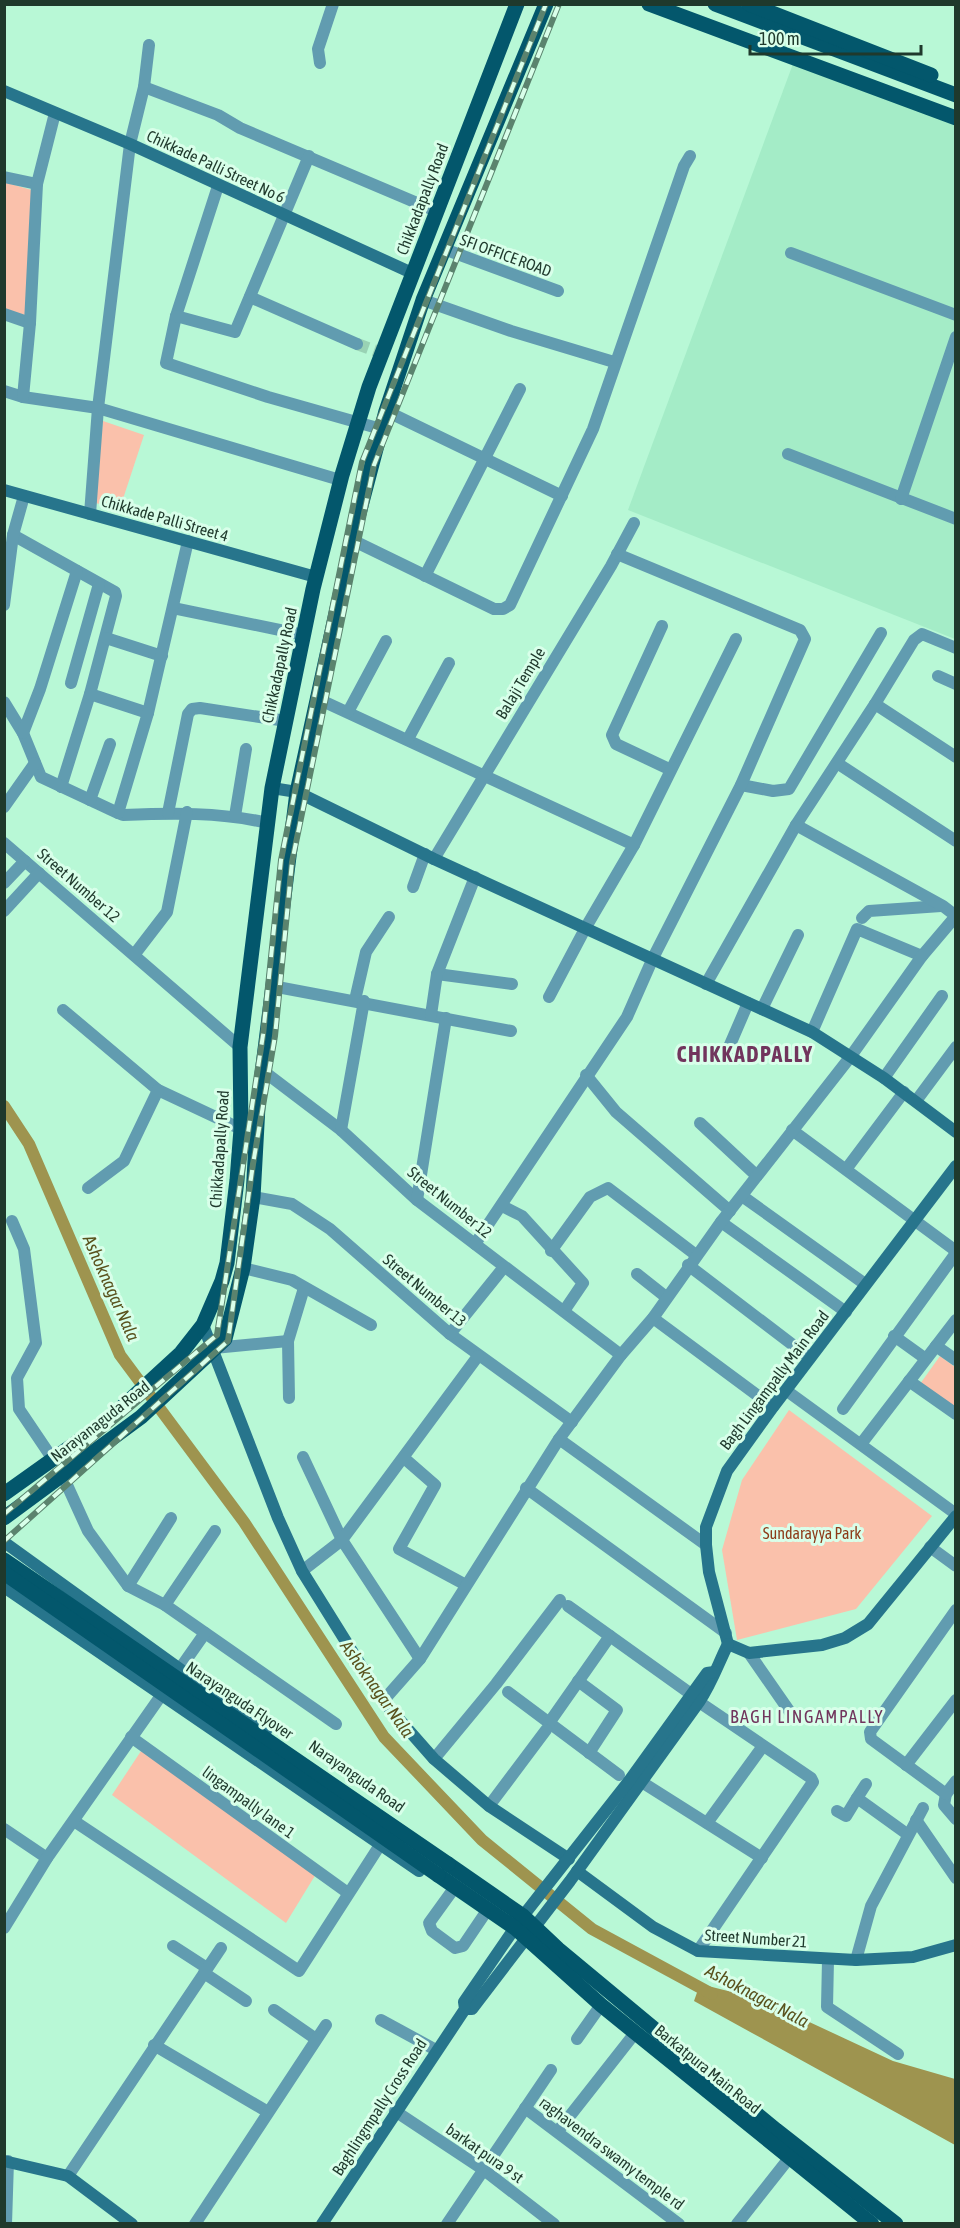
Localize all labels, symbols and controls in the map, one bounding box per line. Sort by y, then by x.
scale bar [750,18,921,56]
text: 100 m [759,28,800,49]
street label: Chikkade Palli Street No 6 [144,126,288,206]
street label: Chikkadapally Road [392,141,452,258]
street label: SFI OFFICE ROAD [458,230,554,280]
street label: Chikkade Palli Street 4 [99,491,231,545]
street label: Chikkadapally Road [258,605,301,725]
street label: Balaji Temple [492,644,549,722]
street label: Street Number 12 [34,844,124,926]
district label: CHIKKADPALLY [677,1041,813,1067]
street label: Chikkadapally Road [206,1090,233,1208]
street label: Street Number 12 [404,1163,496,1241]
water label: Ashoknagar Nala [78,1231,144,1344]
street label: Street Number 13 [380,1250,470,1330]
street label: Bagh Lingampally Main Road [716,1307,833,1454]
street label: Narayanaguda Road [47,1377,154,1466]
park label: Sundarayya Park [763,1524,861,1543]
water label: Ashoknagar Nala [336,1635,419,1742]
street label: Narayanguda Flyover [183,1658,297,1743]
district label: BAGH LINGAMPALLY [730,1706,884,1727]
street label: Narayanguda Road [305,1736,408,1817]
street label: lingampally lane 1 [199,1762,299,1842]
street label: Street Number 21 [704,1925,808,1951]
water label: Ashoknagar Nala [701,1959,813,2032]
street label: Barkatpura Main Road [651,2021,764,2118]
street label: Baghlingmpally Cross Road [328,2035,431,2179]
street label: raghavendra swamy temple rd [536,2093,688,2214]
street label: barkat pura 9 st [442,2120,527,2187]

